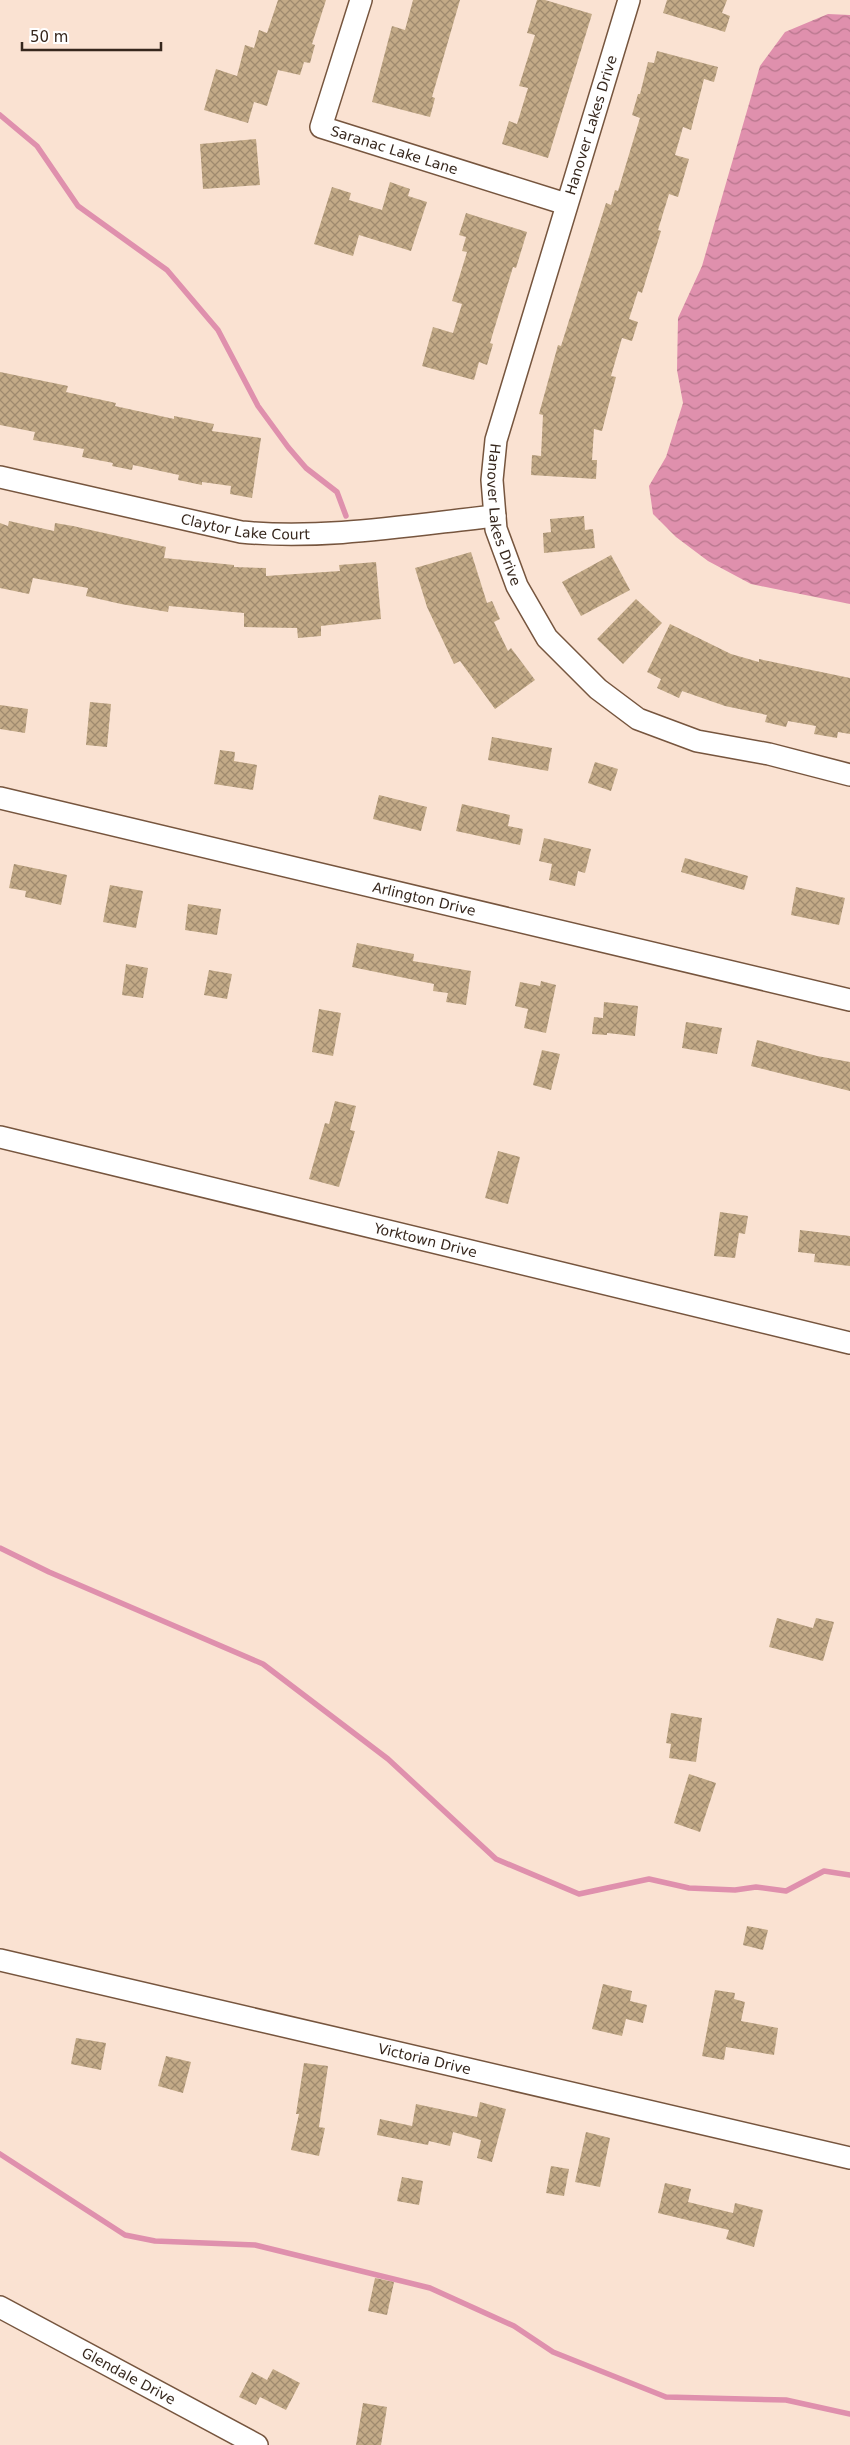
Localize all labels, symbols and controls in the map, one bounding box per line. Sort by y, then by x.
scale bar [22,20,161,52]
text: 50 m [30,28,68,46]
street label: Hanover Lakes Drive [562,53,620,197]
street label: Saranac Lake Lane [329,123,460,178]
street label: Hanover Lakes Drive [484,443,524,588]
street label: Claytor Lake Court [179,511,311,542]
street label: Arlington Drive [371,879,477,919]
street label: Yorktown Drive [372,1220,479,1260]
street label: Victoria Drive [377,2040,473,2077]
street label: Glendale Drive [79,2344,178,2408]

